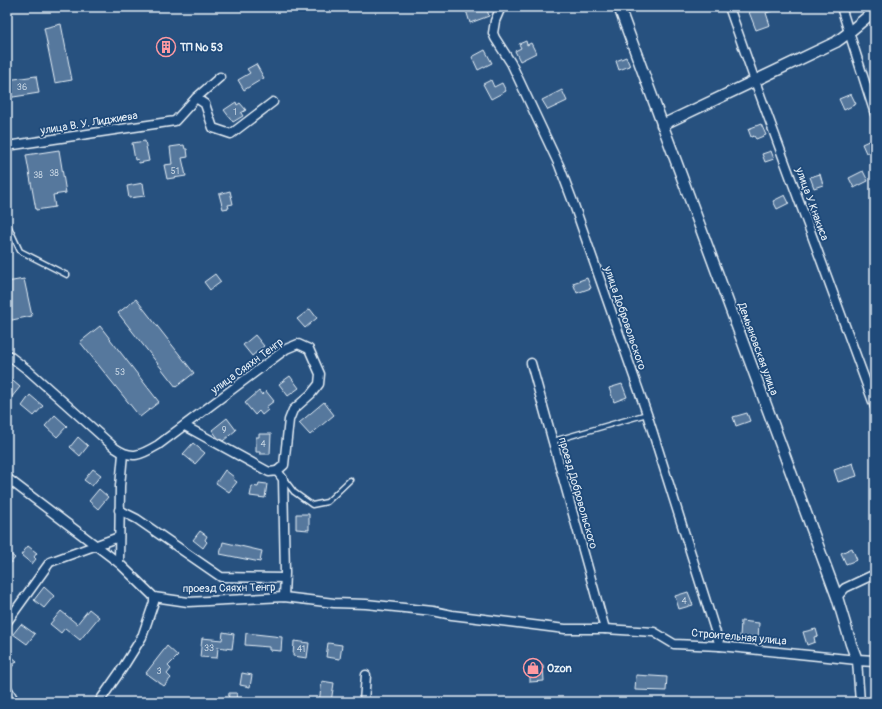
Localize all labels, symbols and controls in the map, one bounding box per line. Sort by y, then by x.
building icon: ТП № 53 [155,36,177,58]
place label: ТП № 53 [179,41,223,54]
house number: 36 [17,82,27,93]
house number: 1 [233,107,237,118]
street label: улица В. У. Лиджиева [39,109,139,137]
street label: улица У.Кнакиса [792,165,831,242]
house number: 51 [171,166,179,177]
house number: 38 [49,168,59,179]
house number: 38 [33,170,43,181]
street label: улица Добровольского [601,264,649,372]
street label: Демьяновская улица [735,300,781,397]
street label: улица Сяяхн Тенгр [207,335,286,397]
house number: 53 [115,367,125,378]
house number: 9 [222,425,227,436]
street label: проезд Добровольского [556,436,600,550]
house number: 4 [260,439,266,450]
street label: проезд Сяяхн Тенгр [182,581,276,595]
house number: 4 [681,596,687,607]
street label: Строительная улица [691,626,787,648]
house number: 33 [204,643,214,654]
house number: 41 [297,644,305,655]
shop icon: Ozon [522,657,544,679]
place label: Ozon [547,662,572,675]
house number: 3 [156,666,162,677]

